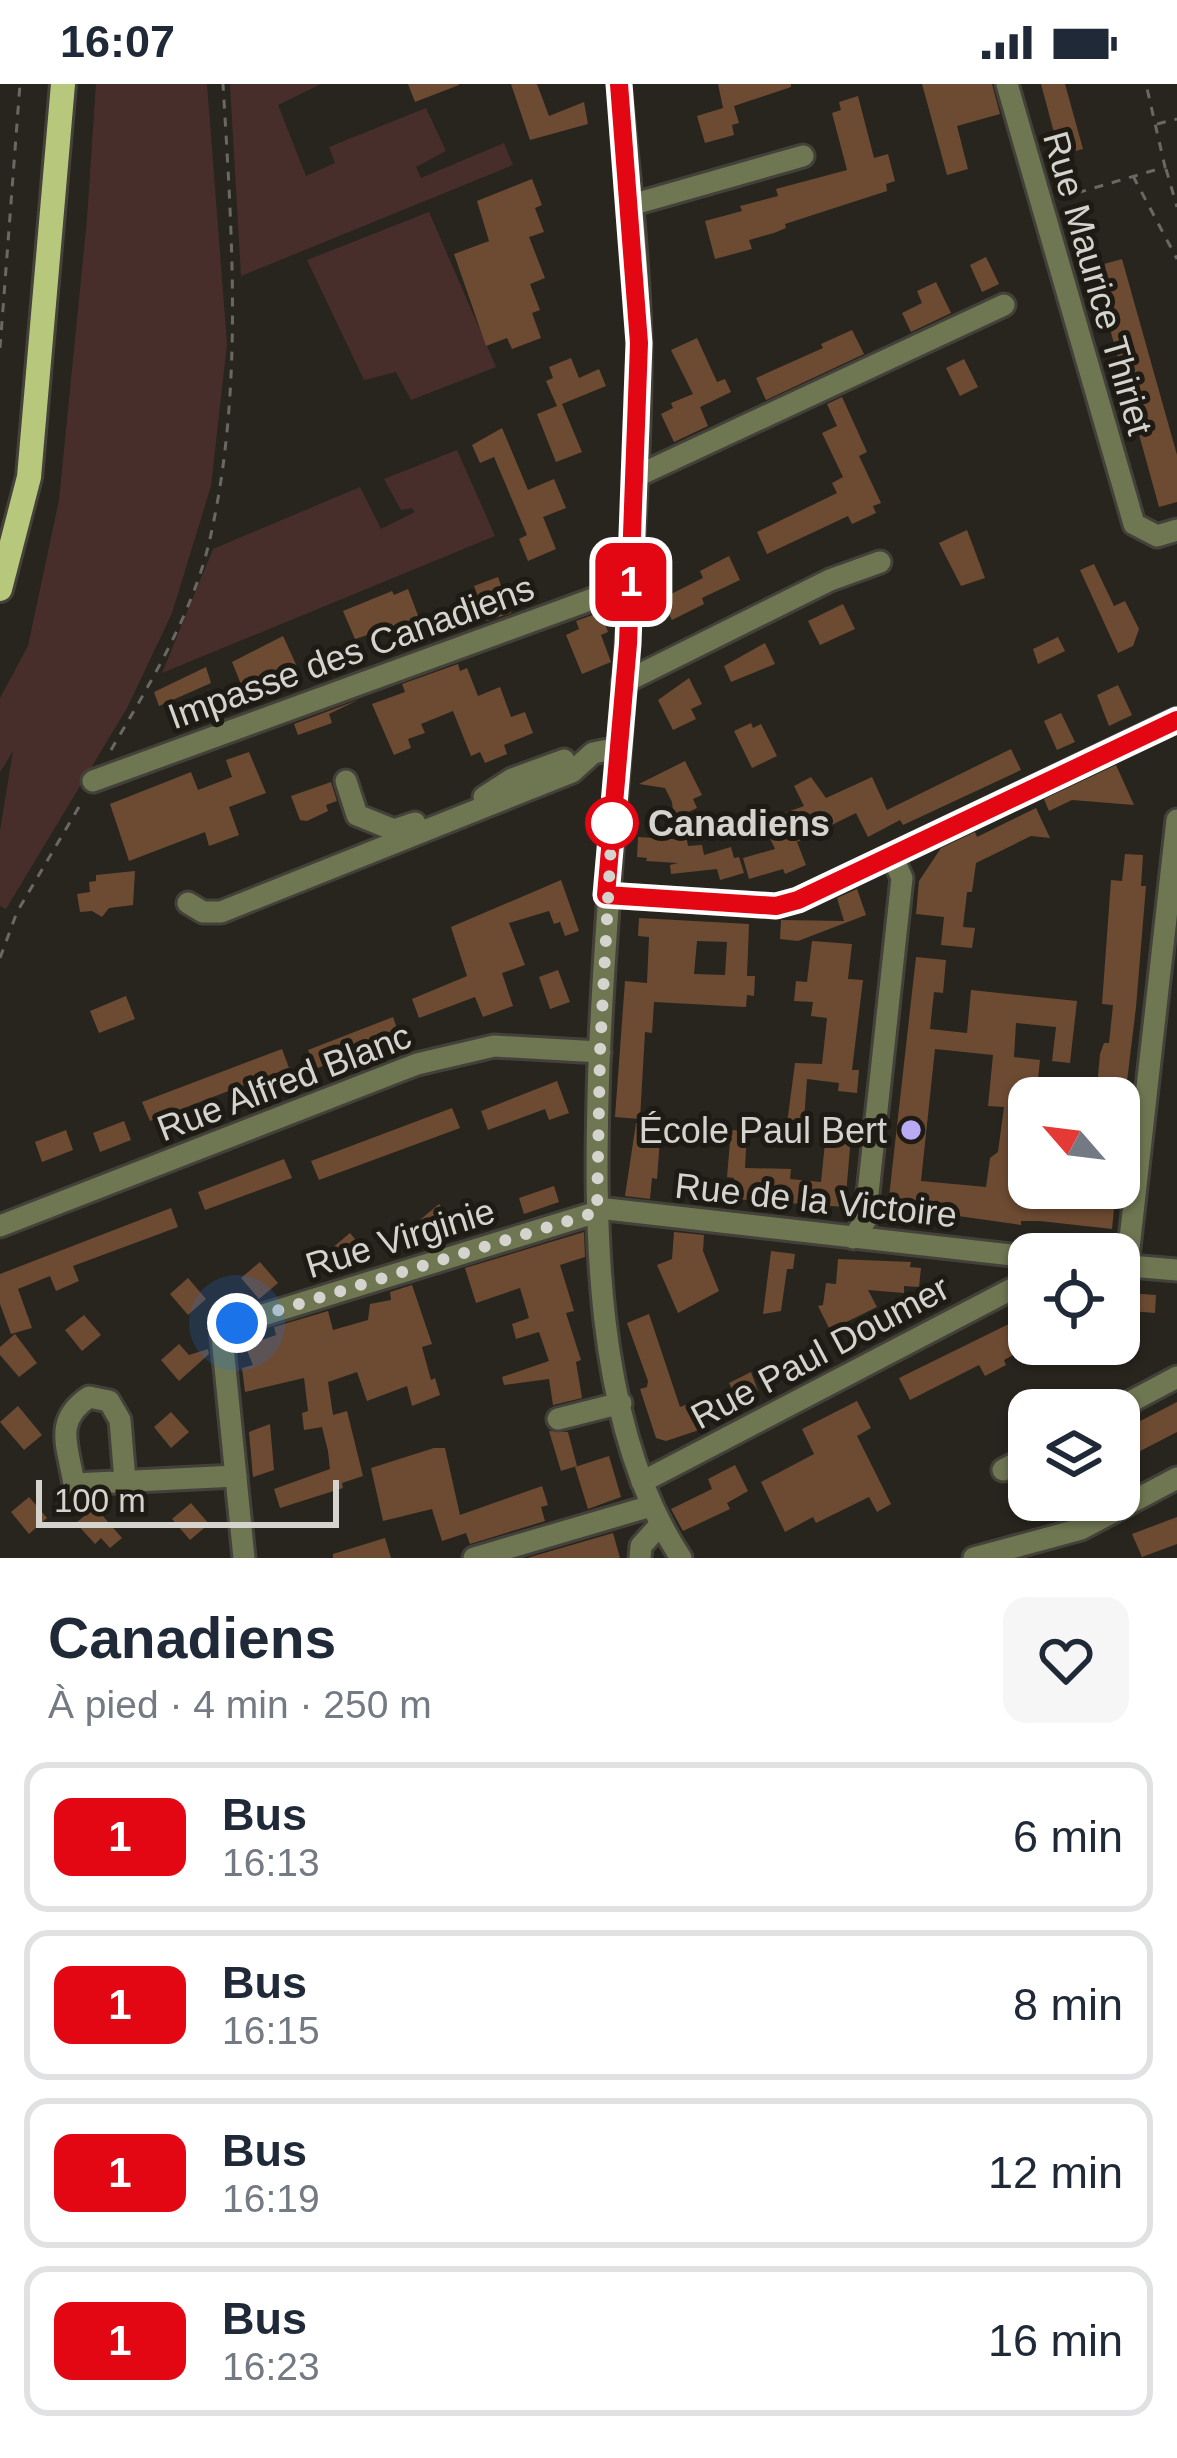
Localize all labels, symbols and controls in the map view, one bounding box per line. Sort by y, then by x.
text: 16:07 [60,16,175,67]
street label: Rue Maurice Thiriet [1035,127,1161,439]
line badge: 1 [592,543,670,621]
text: 1 [619,558,643,605]
street label: Impasse des Canadiens [163,567,539,737]
marker: Canadiens [587,798,637,848]
place label: Canadiens [648,803,830,844]
street label: Rue Alfred Blanc [151,1015,417,1149]
north arrow [1008,1077,1140,1209]
map controls [1008,1077,1140,1521]
place label: École Paul Bert [639,1110,887,1151]
marker: École Paul Bert [898,1117,924,1143]
street label: Rue de la Victoire [673,1165,959,1235]
street label: Rue Virginie [301,1190,499,1286]
button: locate [1008,1233,1140,1365]
street label: Rue Paul Doumer [684,1267,956,1437]
your location [207,1293,267,1353]
button: layers [1008,1389,1140,1521]
scale bar [36,1474,339,1527]
text: 100 m [54,1482,146,1519]
button: heart [1003,1597,1129,1723]
text: Canadiens [48,1606,336,1670]
text: À pied · 4 min · 250 m [48,1683,432,1726]
text: Bus [222,1789,307,1840]
text: 6 min [1013,1811,1123,1862]
text: 1 [108,1813,132,1860]
text: 16:13 [222,1841,320,1884]
text: Bus [222,1957,307,2008]
text: 8 min [1013,1979,1123,2030]
text: 1 [108,1981,132,2028]
text: 16:15 [222,2009,320,2052]
text: Bus [222,2125,307,2176]
text: 12 min [988,2147,1123,2198]
text: 1 [108,2149,132,2196]
text: 16:19 [222,2177,320,2220]
text: Bus [222,2293,307,2344]
text: 16 min [988,2315,1123,2366]
text: 1 [108,2317,132,2364]
text: 16:23 [222,2345,320,2388]

